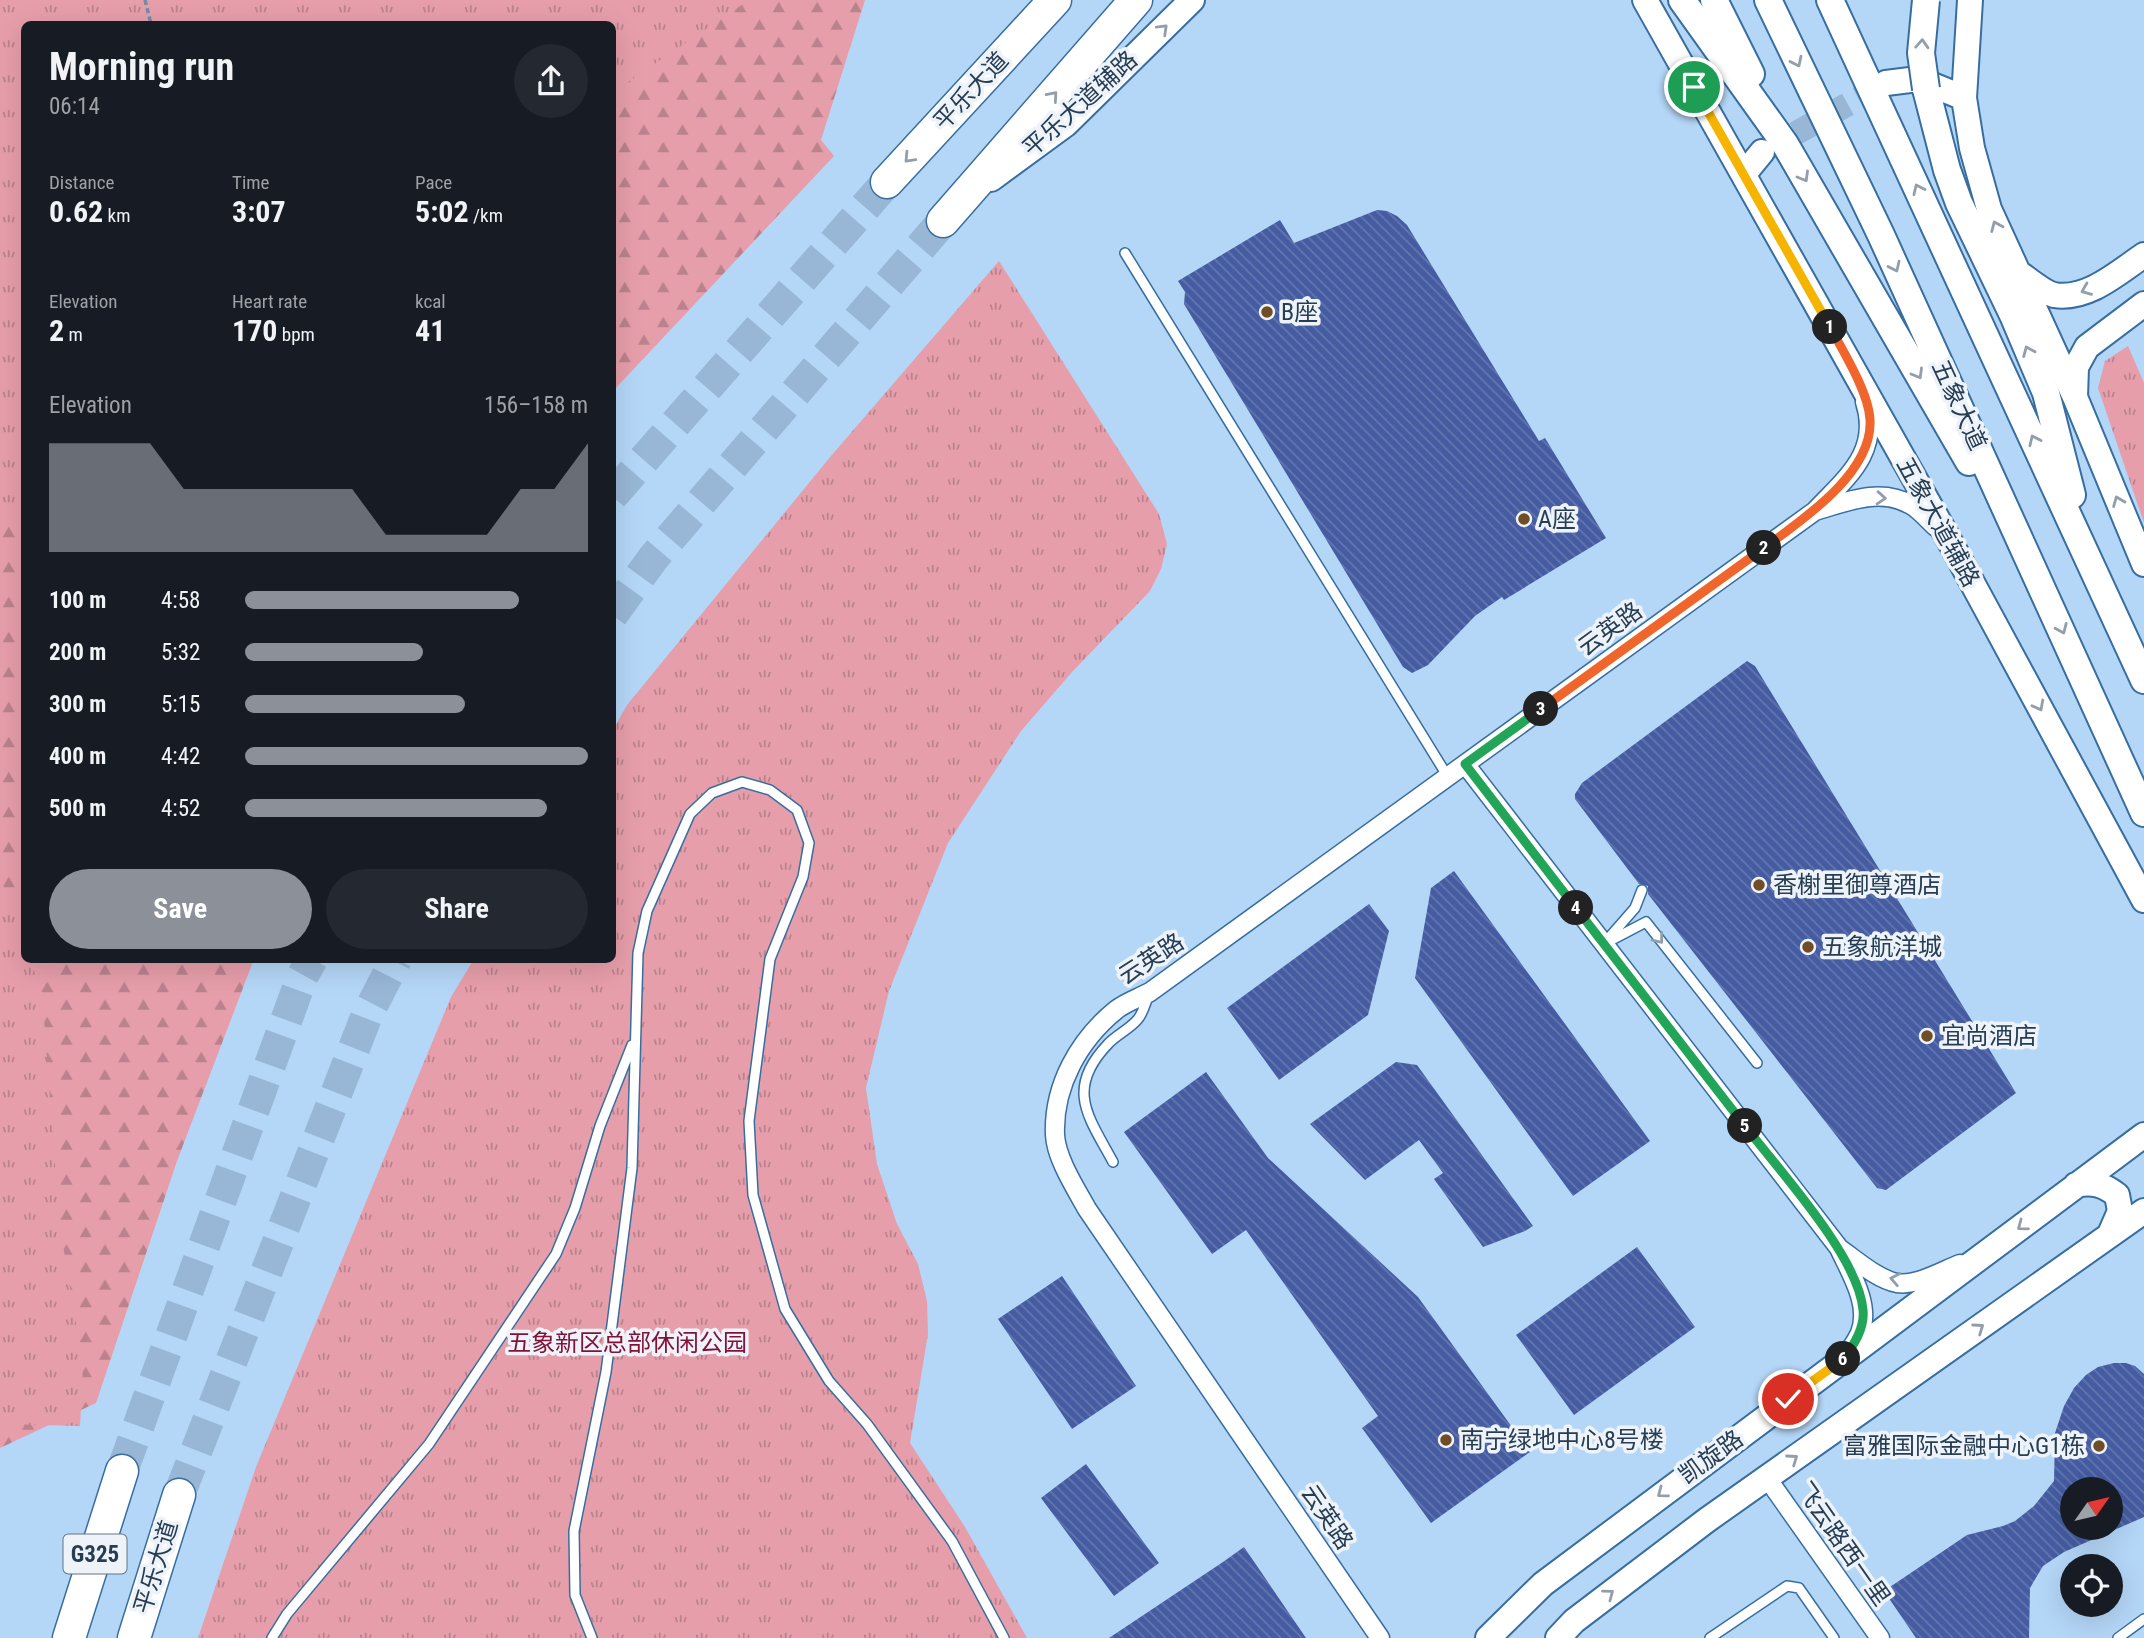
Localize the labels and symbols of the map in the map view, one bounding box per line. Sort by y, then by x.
one-way arrow [1154,25,1167,38]
one-way arrow [1915,39,1930,50]
street label: 平乐大道辅路 [1017,45,1143,163]
street label: 平乐大道 [928,46,1014,136]
one-way arrow [1789,55,1803,67]
pin [1664,57,1724,117]
one-way arrow [1045,91,1057,104]
one-way arrow [904,150,917,163]
one-way arrow [1796,169,1809,182]
one-way arrow [1912,184,1926,196]
one-way arrow [1990,221,2004,233]
one-way arrow [1887,260,1901,272]
one-way arrow [2081,281,2093,295]
place label: B座 [1281,298,1318,326]
marker: B座 [1259,304,1275,320]
pin: 1 [1812,310,1848,344]
one-way arrow [2023,346,2037,358]
street label: 五象大道 [1926,356,1992,454]
one-way arrow [1910,367,1923,380]
one-way arrow [2028,435,2042,447]
street label: 五象大道辅路 [1891,452,1985,592]
one-way arrow [1876,490,1887,505]
one-way arrow [2112,496,2126,508]
place label: A座 [1538,505,1576,533]
marker: A座 [1516,511,1532,527]
pin: 2 [1746,530,1782,566]
street label: 云英路 [1573,597,1647,661]
one-way arrow [2054,622,2068,635]
pin: 3 [1524,692,1558,726]
one-way arrow [2030,698,2044,711]
place label: 香榭里御尊酒店 [1773,871,1941,899]
marker: 香榭里御尊酒店 [1751,877,1767,893]
pin: 4 [1558,890,1594,926]
street label: 云英路 [1113,928,1189,990]
one-way arrow [1650,931,1663,943]
place label: 五象航洋城 [1822,933,1942,961]
marker: 五象航洋城 [1800,939,1816,955]
place label: 宜尚酒店 [1941,1022,2037,1050]
marker: 宜尚酒店 [1919,1028,1935,1044]
pin: 5 [1728,1108,1762,1144]
one-way arrow [2017,1218,2030,1231]
one-way arrow [1890,1272,1901,1287]
one-way arrow [1971,1323,1984,1336]
park label: 五象新区总部休闲公园 [507,1329,747,1357]
pin: 6 [1826,1342,1860,1376]
pin [1758,1369,1818,1429]
street label: 凯旋路 [1674,1425,1748,1489]
place label: 南宁绿地中心8号楼 [1460,1426,1664,1454]
marker: 南宁绿地中心8号楼 [1438,1432,1454,1448]
place label: 富雅国际金融中心G1栋 [1843,1432,2085,1460]
marker: 富雅国际金融中心G1栋 [2091,1438,2107,1454]
one-way arrow [1785,1455,1798,1467]
street label: 飞云路西一里 [1790,1477,1896,1611]
north arrow [2060,1477,2123,1540]
street label: 云英路 [1295,1479,1359,1555]
one-way arrow [1657,1485,1670,1497]
street label: 平乐大道 [129,1517,183,1617]
road number: G325 [64,1534,126,1574]
one-way arrow [1602,1589,1614,1602]

